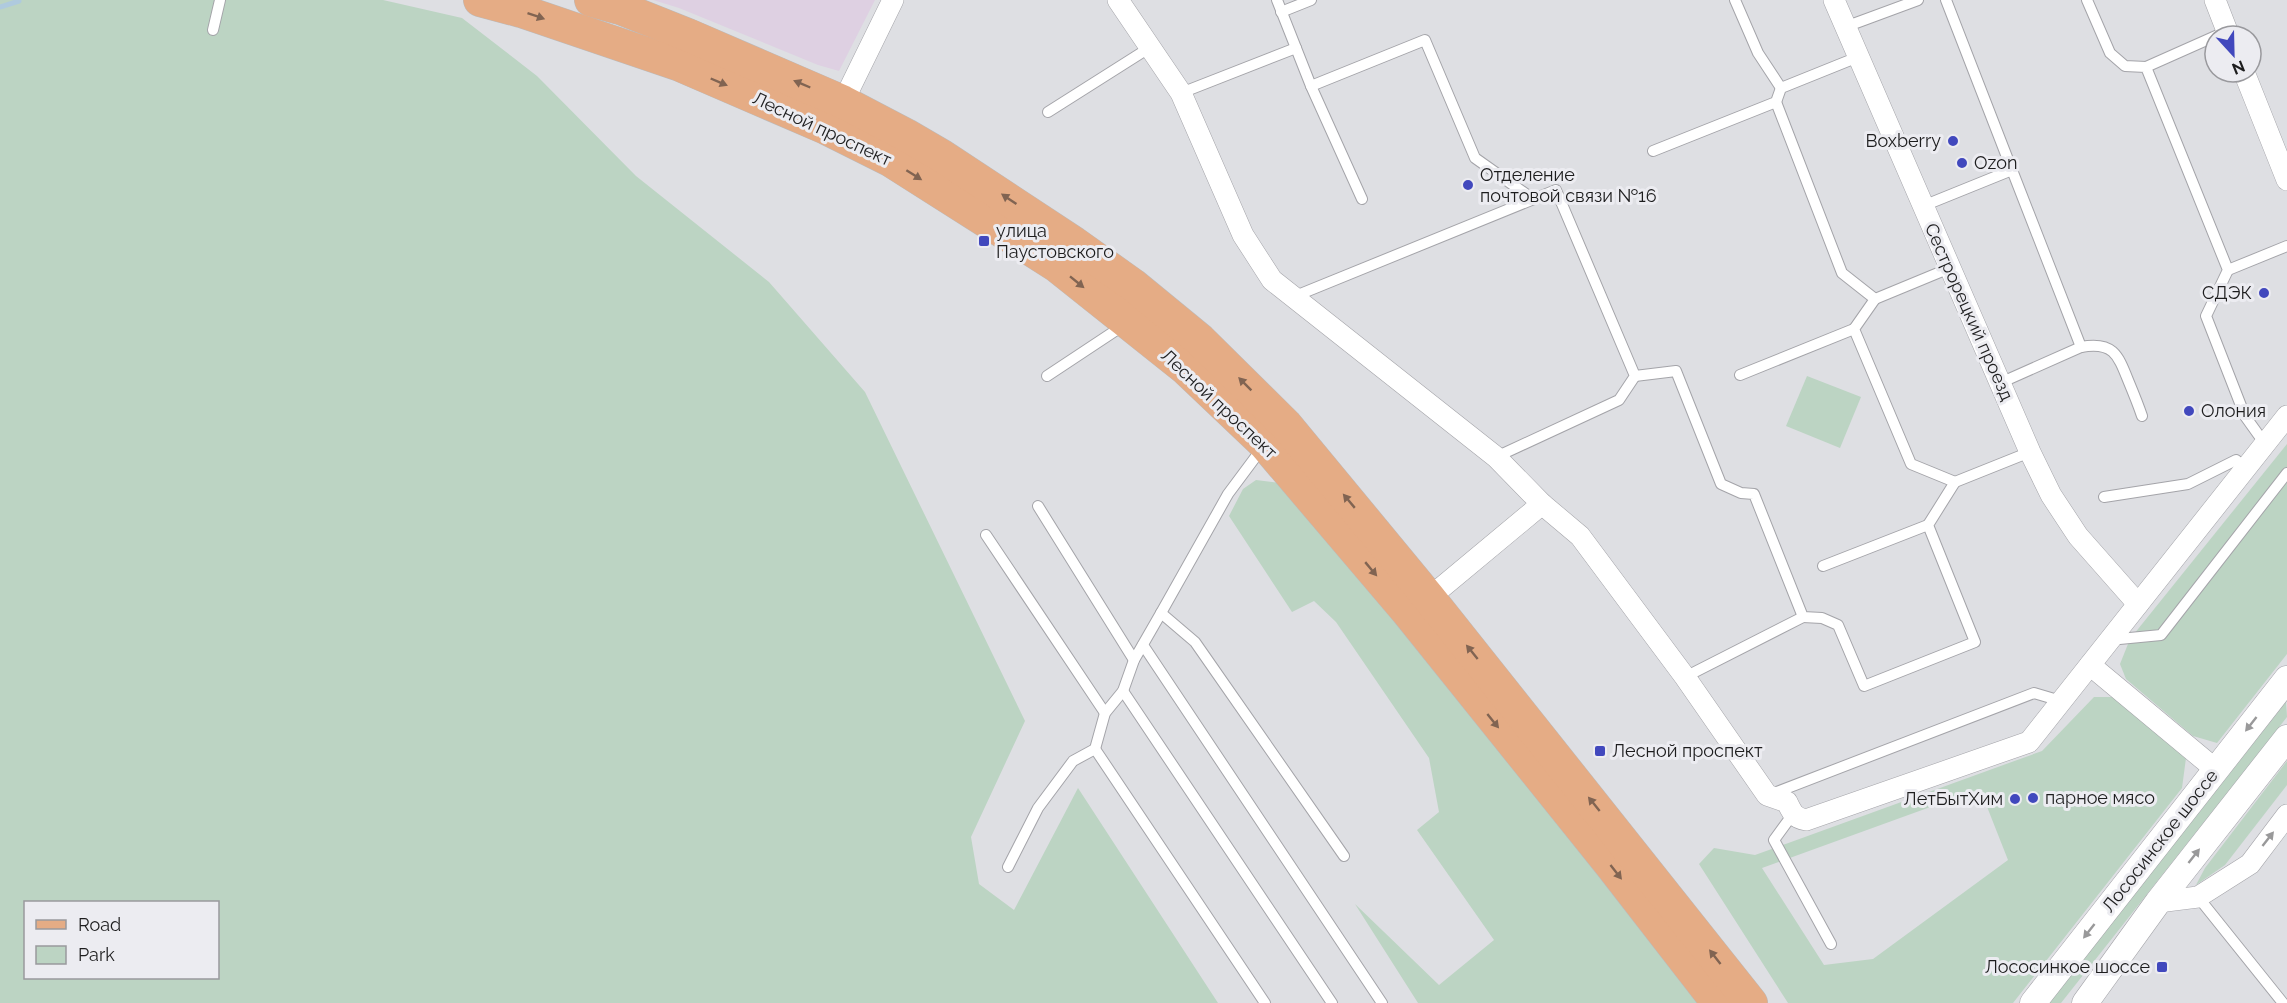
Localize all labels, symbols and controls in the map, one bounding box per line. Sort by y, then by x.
one-way arrow [527,12,545,21]
north arrow [2203,24,2263,84]
text: N [2229,56,2248,79]
one-way arrow [711,77,729,87]
one-way arrow [794,80,811,89]
street label: Лесной проспект [749,87,895,170]
place label: Boxberry [1866,130,1941,151]
marker: Boxberry [1946,134,1960,148]
place label: Ozon [1974,152,2017,173]
marker: Ozon [1955,156,1969,170]
place label: Отделение почтовой связи №16 [1480,164,1657,206]
one-way arrow [906,169,922,180]
marker: Отделение почтовой связи №16 [1461,178,1475,192]
one-way arrow [1001,194,1017,205]
place label: улица Паустовского [996,220,1114,262]
street label: Сестрорецкий проезд [1921,220,2018,404]
marker: улица Паустовского [977,234,991,248]
one-way arrow [1069,275,1084,288]
place label: СДЭК [2202,282,2252,303]
marker: СДЭК [2257,286,2271,300]
street label: Лесной проспект [1157,345,1282,463]
one-way arrow [1238,377,1252,391]
place label: Олония [2201,400,2266,421]
marker: Олония [2182,404,2196,418]
one-way arrow [1342,493,1355,509]
one-way arrow [1364,561,1377,576]
one-way arrow [1466,645,1479,660]
one-way arrow [1487,713,1500,729]
one-way arrow [2245,716,2258,732]
place label: Лесной проспект [1612,740,1763,761]
marker: Лесной проспект [1593,744,1607,758]
street label: Лососинское шоссе [2097,765,2222,916]
place label: парное мясо [2045,787,2155,808]
place label: ЛетБытХим [1904,788,2003,809]
marker: парное мясо [2026,791,2040,805]
marker: ЛетБытХим [2008,792,2022,806]
one-way arrow [1588,797,1601,812]
one-way arrow [2262,832,2274,847]
one-way arrow [2188,848,2201,864]
one-way arrow [1610,865,1622,880]
legend [24,901,219,979]
text: Road [78,914,121,935]
one-way arrow [2083,923,2096,939]
text: Park [78,944,115,965]
one-way arrow [1708,949,1721,965]
place label: Лососинкое шоссе [1985,956,2150,977]
marker: Лососинкое шоссе [2155,960,2169,974]

